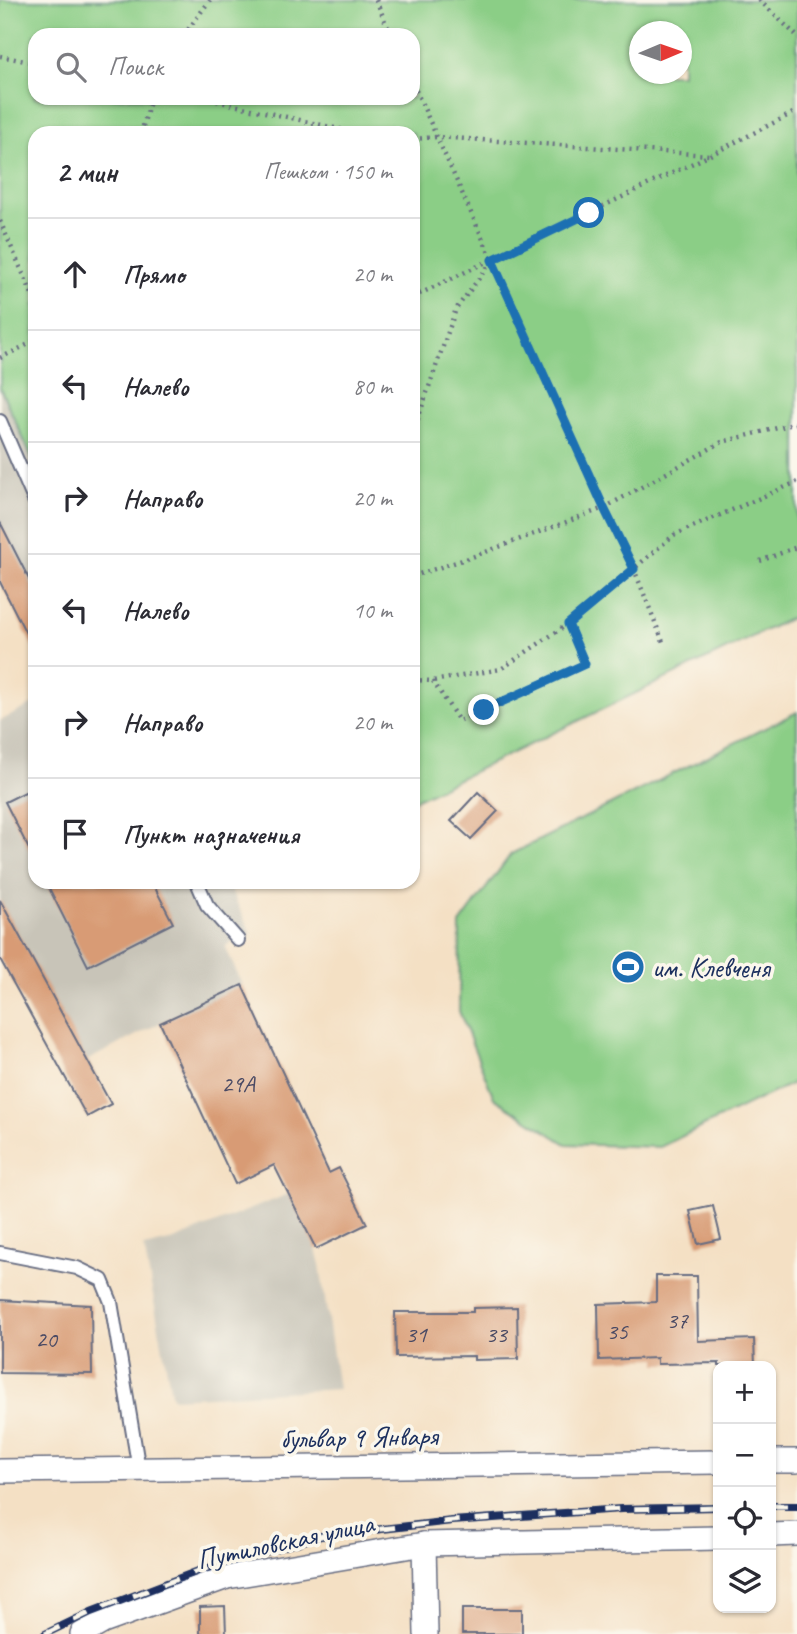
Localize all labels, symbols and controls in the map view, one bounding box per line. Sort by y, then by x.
north arrow [629,21,692,84]
search box [28,28,420,105]
icon: search [52,48,90,86]
text: Поиск [108,50,163,83]
text: 2 мин [56,153,117,191]
text: Пешком · 150 m [264,157,392,186]
route start [573,197,604,228]
icon: ahead [56,255,94,293]
text: Прямо [123,258,185,291]
text: 20 m [353,260,392,289]
icon: left [56,367,94,405]
text: Налево [123,370,189,403]
text: 80 m [353,372,392,401]
icon: right [56,479,94,517]
text: Направо [123,482,202,515]
text: 20 m [353,484,392,513]
icon: left [56,591,94,629]
text: Налево [123,594,189,627]
text: 10 m [353,596,392,625]
route end [468,694,499,725]
icon: right [56,703,94,741]
text: Направо [123,706,202,739]
text: 20 m [353,708,392,737]
icon: arrive [56,815,94,853]
text: Пункт назначения [123,818,299,851]
sports icon: им. Клевченя [609,948,647,986]
place label: им. Клевченя [652,950,772,985]
house number: 29А [221,1069,256,1099]
house number: 37 [666,1305,689,1335]
house number: 35 [606,1316,629,1346]
house number: 31 [405,1319,428,1349]
house number: 33 [485,1319,509,1349]
house number: 20 [35,1324,59,1354]
map controls [713,1361,776,1613]
button: + [713,1361,776,1424]
street label: бульвар 9 Января [280,1418,440,1456]
button: − [713,1424,776,1487]
button: locate [713,1487,776,1550]
street label: Путиловская улица [193,1505,378,1577]
button: layers [713,1550,776,1613]

